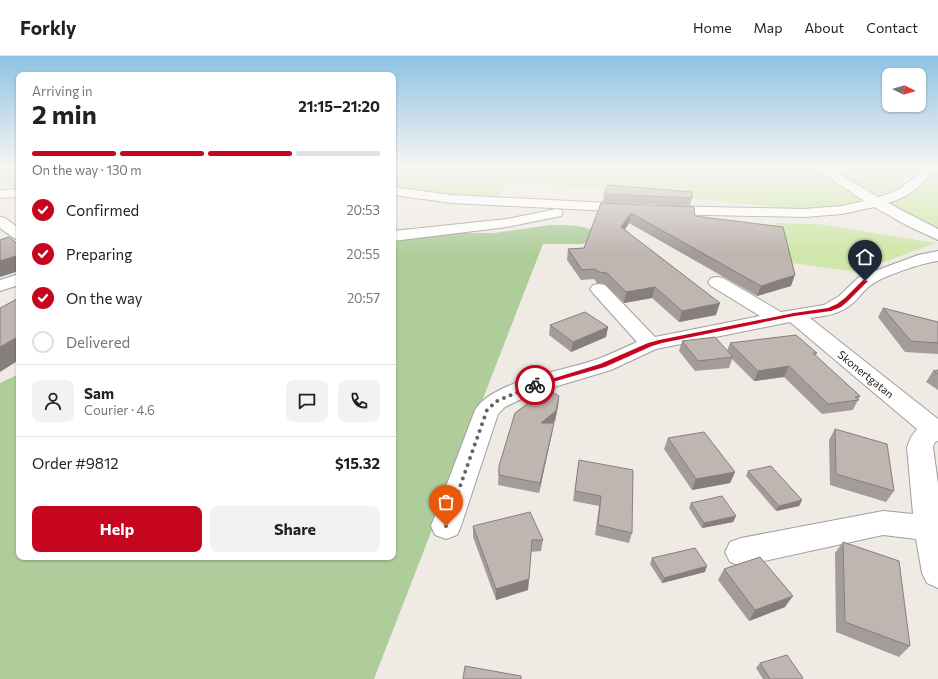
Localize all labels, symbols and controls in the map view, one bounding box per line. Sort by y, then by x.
text: Forkly [20,16,76,39]
text: Home [693,19,732,36]
text: Map [754,19,782,36]
text: About [804,19,844,36]
text: Contact [866,19,918,36]
north arrow [882,68,926,112]
map controls [882,68,926,112]
text: Arriving in [32,83,92,99]
text: 21:15–21:20 [298,97,380,115]
text: 2 min [32,98,97,129]
text: On the way · 130 m [32,162,142,178]
icon: check [32,199,54,221]
text: Confirmed [66,201,139,219]
text: 20:53 [346,202,380,218]
pin [848,240,882,281]
icon: check [32,243,54,265]
text: Preparing [66,245,132,263]
text: 20:55 [346,246,380,262]
icon: home [854,246,876,268]
icon: check [32,287,54,309]
text: On the way [66,289,143,307]
text: 20:57 [347,290,380,306]
text: Delivered [66,333,130,351]
street label: Skonertgatan [836,348,896,400]
courier [515,365,555,405]
icon: bike [524,374,546,396]
button: person [32,380,74,422]
button: chat [286,380,328,422]
button: phone [338,380,380,422]
text: Sam [84,384,114,402]
text: Courier · 4.6 [84,402,155,418]
text: Order #9812 [32,454,119,472]
text: $15.32 [335,454,380,472]
pin [429,485,463,526]
icon: bag [435,491,457,513]
button: Help [32,506,202,552]
button: Share [210,506,380,552]

